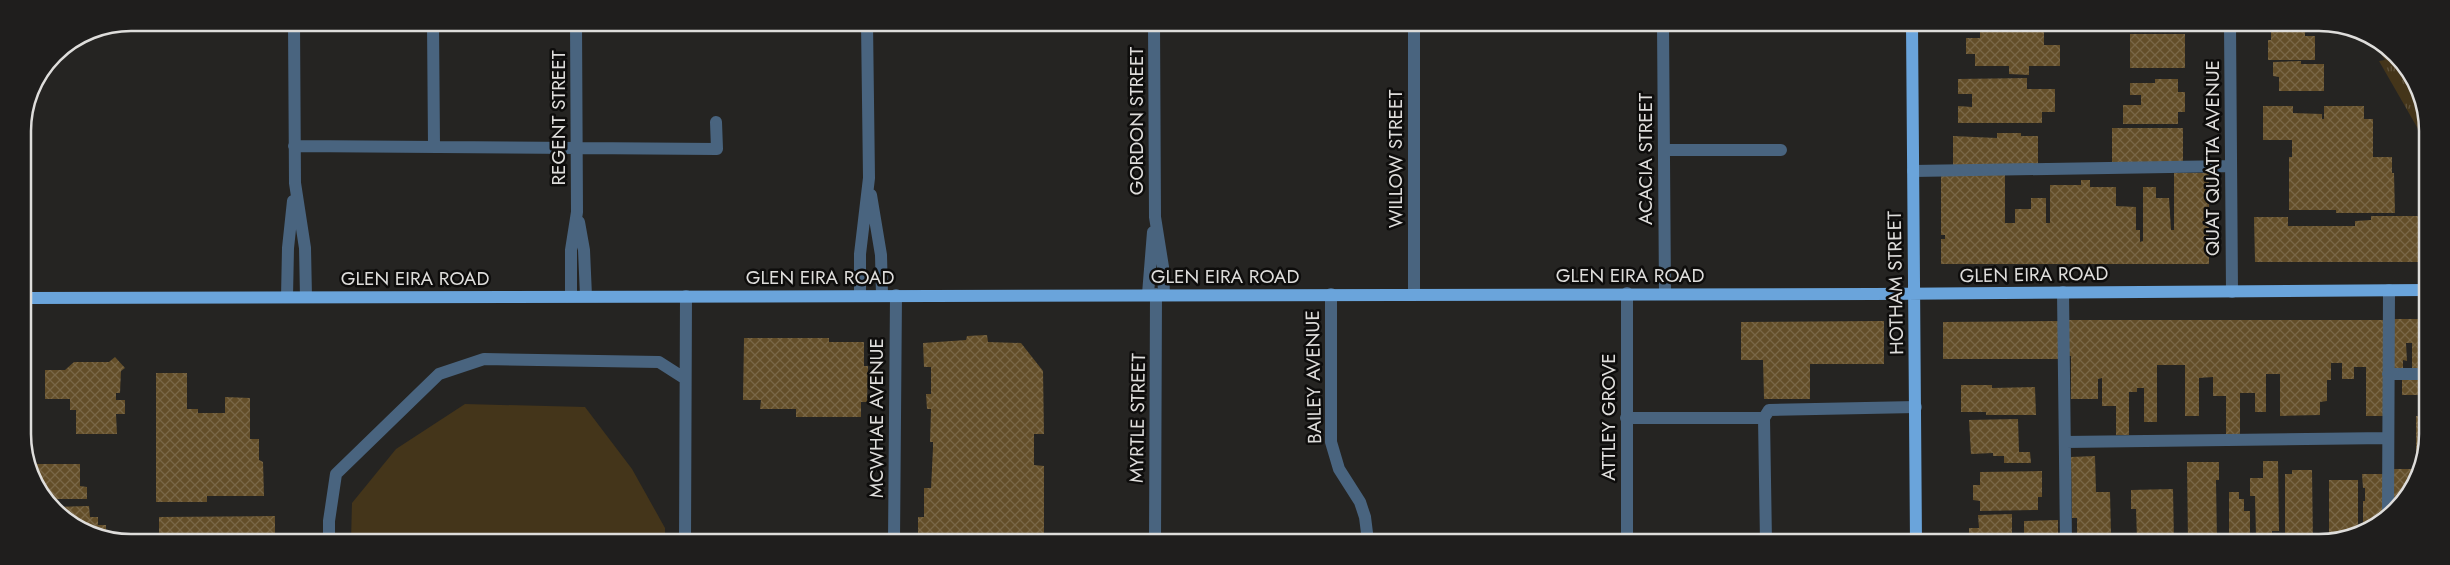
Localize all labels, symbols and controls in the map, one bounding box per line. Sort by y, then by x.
street label: GORDON STREET [1123,47,1150,195]
street label: REGENT STREET [545,50,572,186]
street label: QUAT QUATTA AVENUE [2199,60,2226,256]
street label: WILLOW STREET [1382,90,1409,228]
street label: ACACIA STREET [1632,93,1659,225]
street label: HOTHAM STREET [1881,211,1910,355]
street label: GLEN EIRA ROAD [1959,260,2109,289]
street label: GLEN EIRA ROAD [1556,262,1704,289]
street label: GLEN EIRA ROAD [1151,263,1299,290]
street label: GLEN EIRA ROAD [746,264,894,291]
street label: GLEN EIRA ROAD [341,265,489,292]
street label: BAILEY AVENUE [1299,310,1328,444]
street label: MCWHAE AVENUE [863,338,890,498]
street label: MYRTLE STREET [1123,353,1152,483]
street label: ATTLEY GROVE [1595,353,1622,481]

